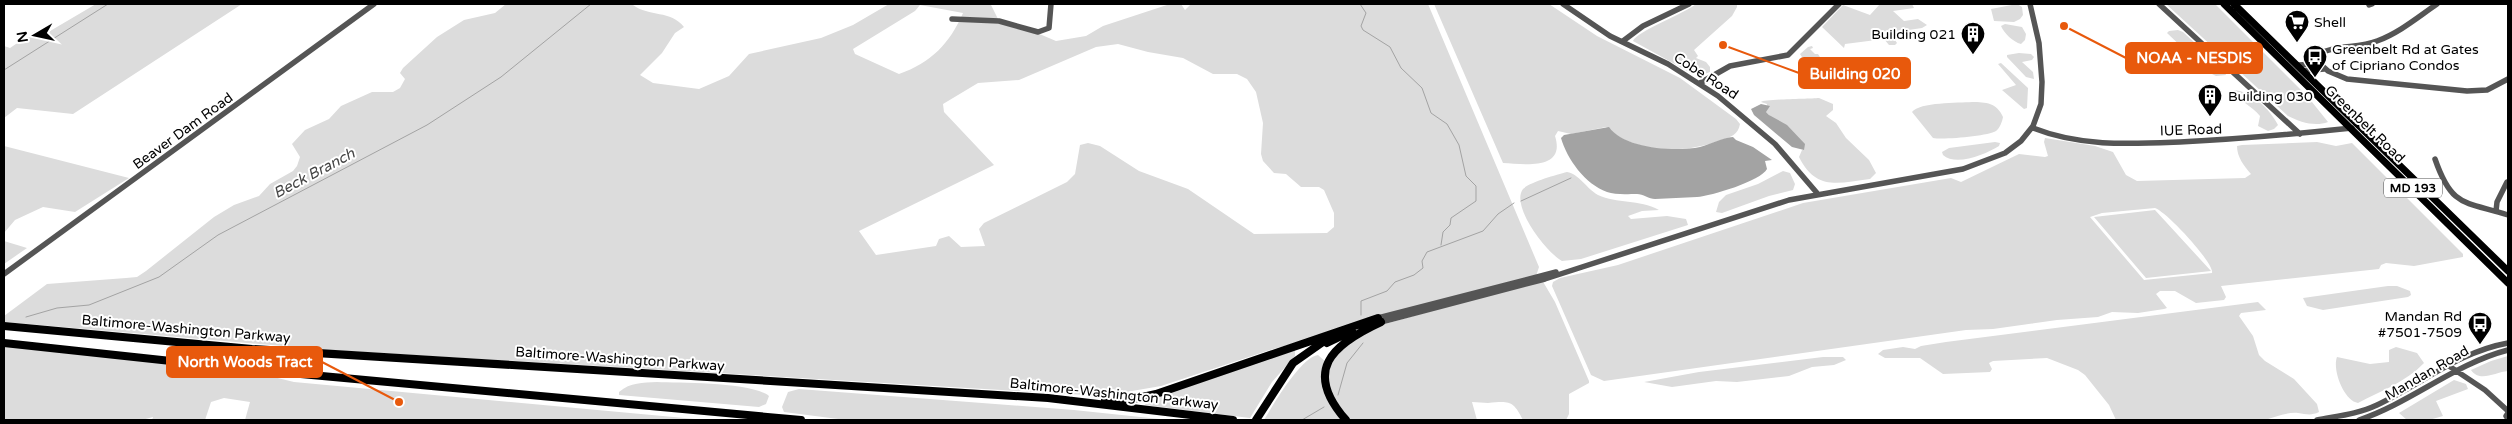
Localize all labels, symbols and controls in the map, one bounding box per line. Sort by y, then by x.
supermarket icon: Shell [2284,9,2310,43]
north arrow [10,10,60,60]
place label: Shell [2314,14,2346,31]
building icon: Building 021 [1960,21,1986,55]
place label: Building 021 [1871,26,1956,43]
text: N [13,30,32,44]
place label: Greenbelt Rd at Gates of Cipriano Condos [2332,41,2479,74]
callout: NOAA - NESDIS [2126,43,2262,73]
bus stop icon: Greenbelt Rd at Gates of Cipriano Condos [2302,44,2328,78]
street label: Cobe Road [1671,49,1741,103]
text: NOAA - NESDIS [2136,49,2252,67]
callout: Building 020 [1799,58,1910,88]
text: Building 020 [1810,65,1901,84]
street label: Greenbelt Road [2321,82,2409,166]
building icon: Building 030 [2197,83,2223,117]
place label: Building 030 [2228,88,2313,105]
street label: Beaver Dam Road [130,89,236,173]
street label: IUE Road [2160,120,2222,140]
water label: Beck Branch [270,144,359,202]
road number: MD 193 [2384,178,2442,198]
place label: Mandan Rd #7501-7509 [2378,308,2462,341]
street label: Baltimore-Washington Parkway [81,311,292,347]
bus stop icon: Mandan Rd #7501-7509 [2467,311,2493,345]
street label: Mandan Road [2382,342,2472,404]
street label: Baltimore-Washington Parkway [515,343,726,375]
callout: North Woods Tract [167,347,322,377]
text: North Woods Tract [178,353,313,371]
street label: Baltimore-Washington Parkway [1009,375,1220,413]

